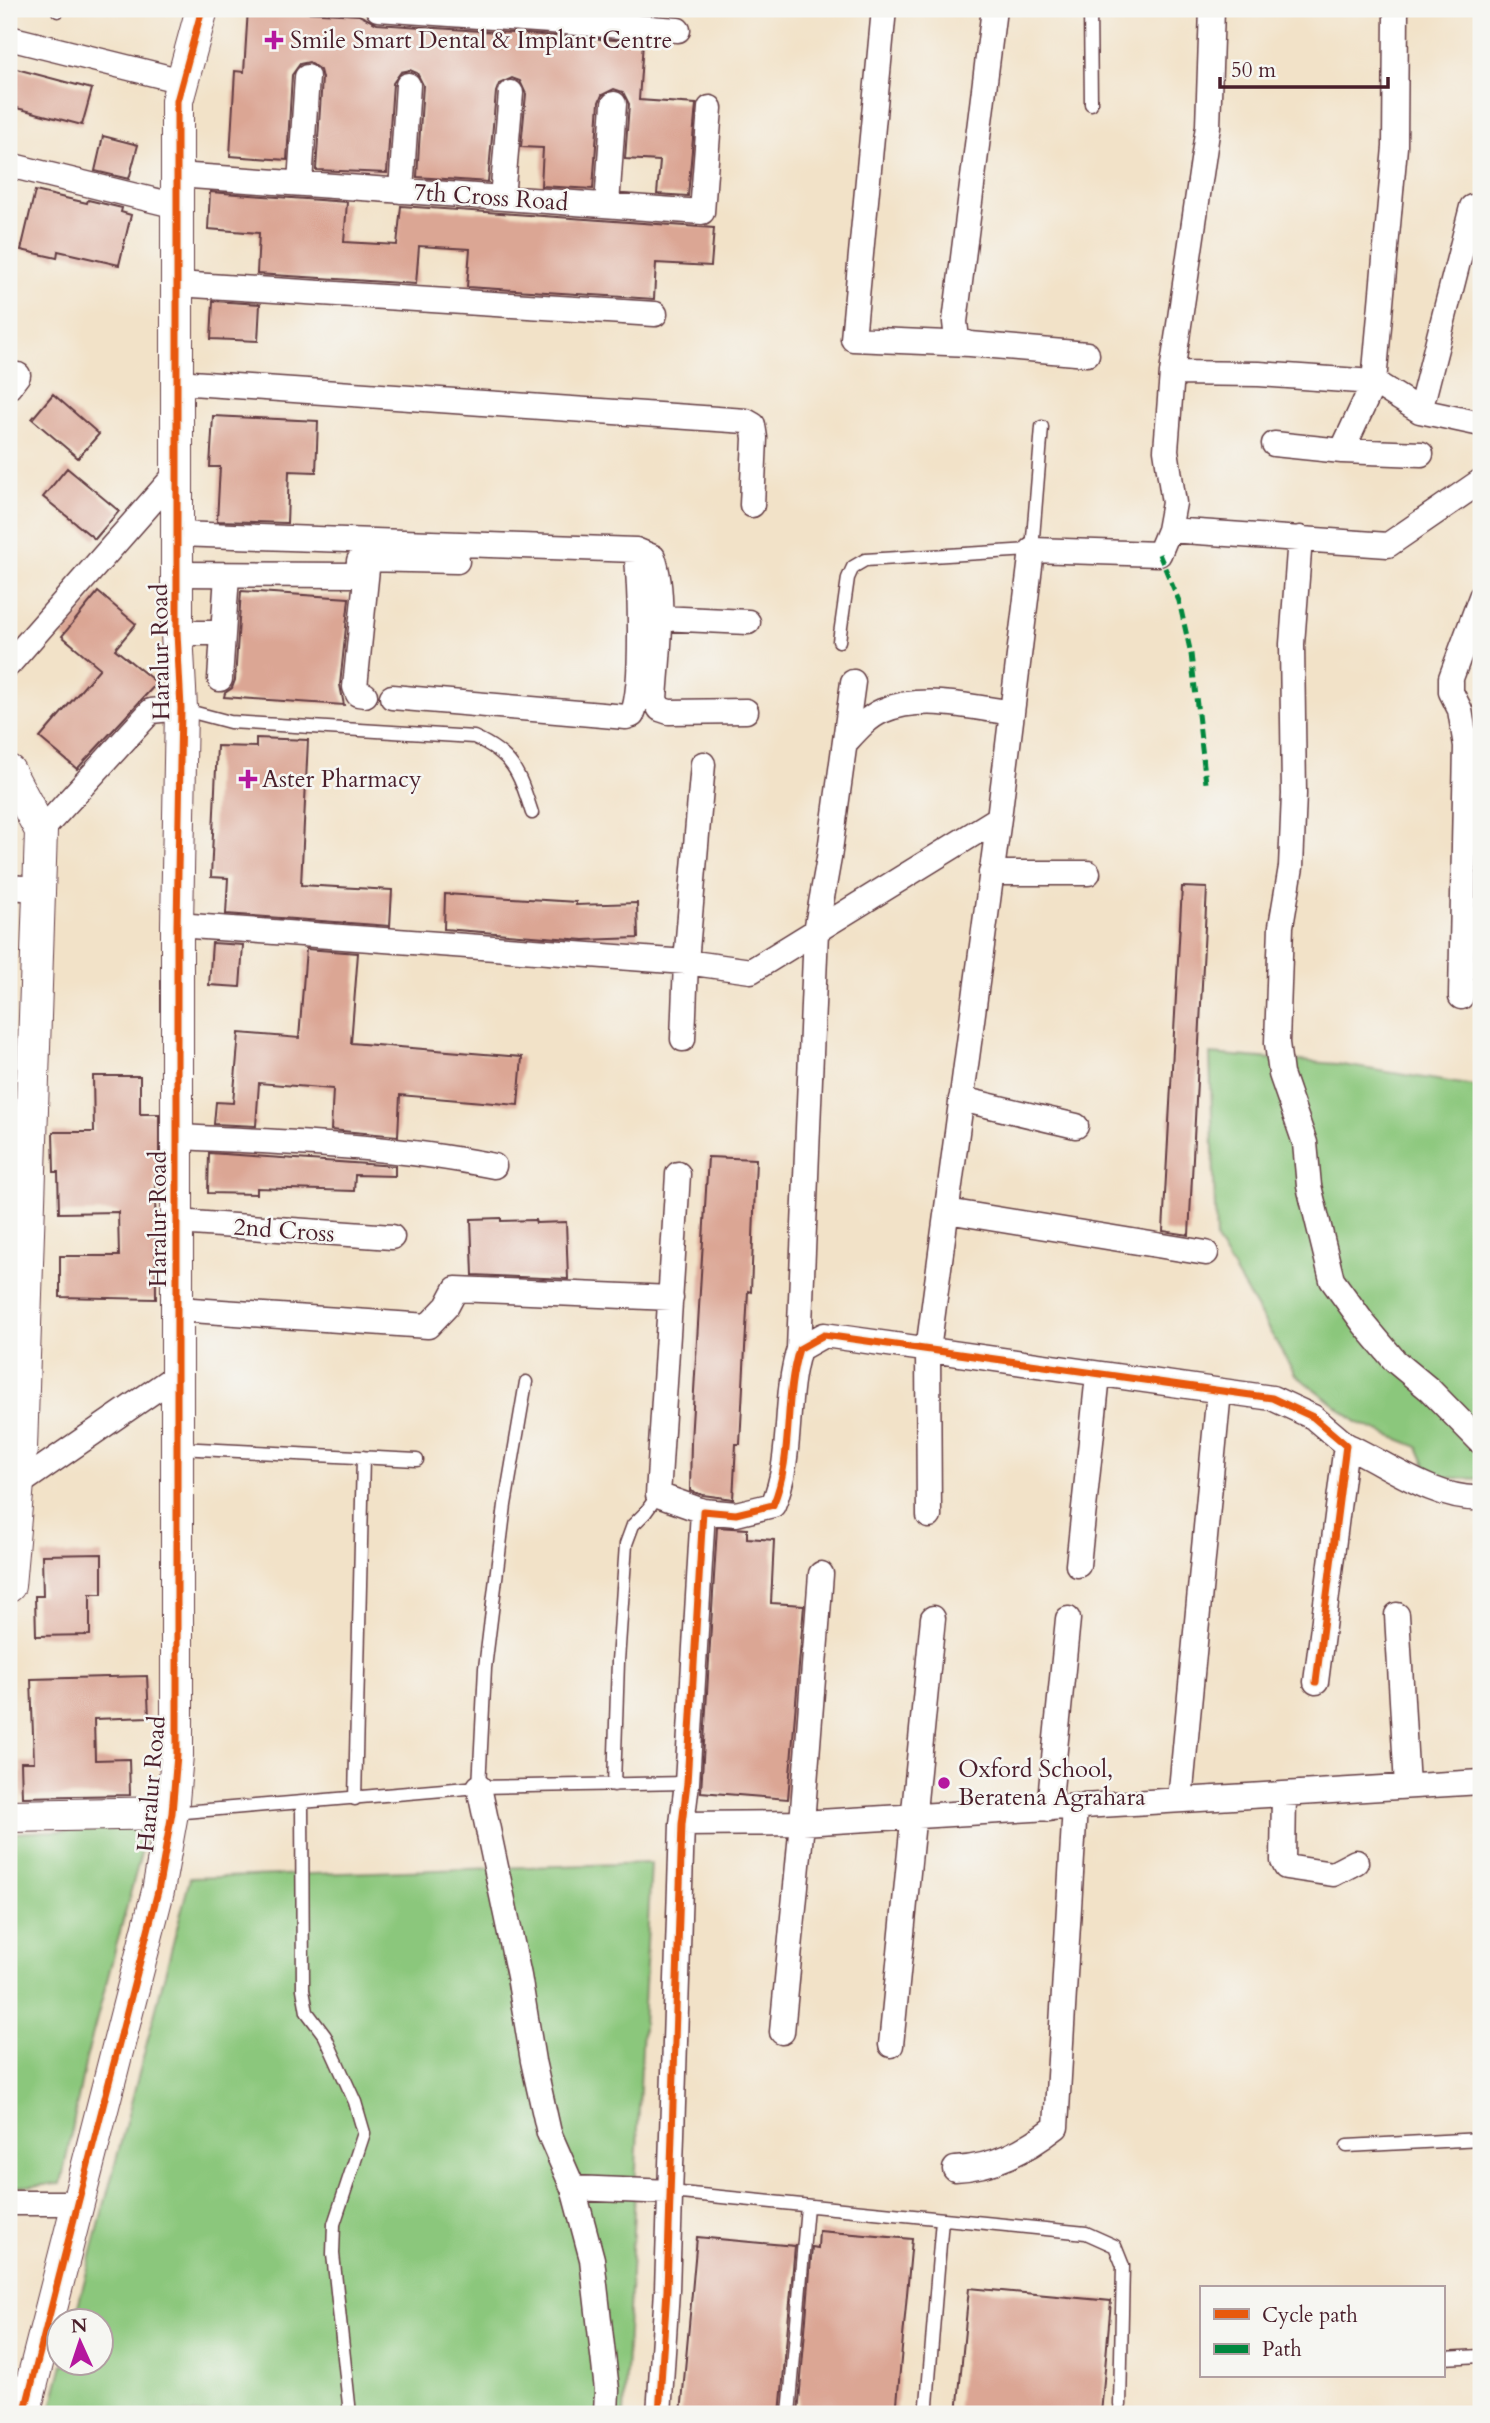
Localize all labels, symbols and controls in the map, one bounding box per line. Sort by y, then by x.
place label: Smile Smart Dental & Implant Centre [290,24,672,57]
marker: Smile Smart Dental & Implant Centre [264,30,284,50]
scale bar [1220,46,1388,90]
text: 50 m [1231,56,1276,85]
street label: 7th Cross Road [413,176,570,219]
street label: Haralur Road [143,583,178,721]
place label: Aster Pharmacy [262,763,422,796]
marker: Aster Pharmacy [240,771,256,787]
street label: Haralur Road [142,1150,175,1287]
street label: 2nd Cross [232,1211,336,1250]
street label: Haralur Road [129,1714,174,1854]
place label: Oxford School, Beratena Agrahara [958,1753,1146,1814]
marker: Oxford School, Beratena Agrahara [936,1775,952,1791]
legend [1200,2286,1444,2378]
text: Cycle path [1262,2301,1358,2330]
north arrow [46,2308,116,2378]
text: N [70,2313,89,2339]
text: Path [1262,2335,1302,2364]

